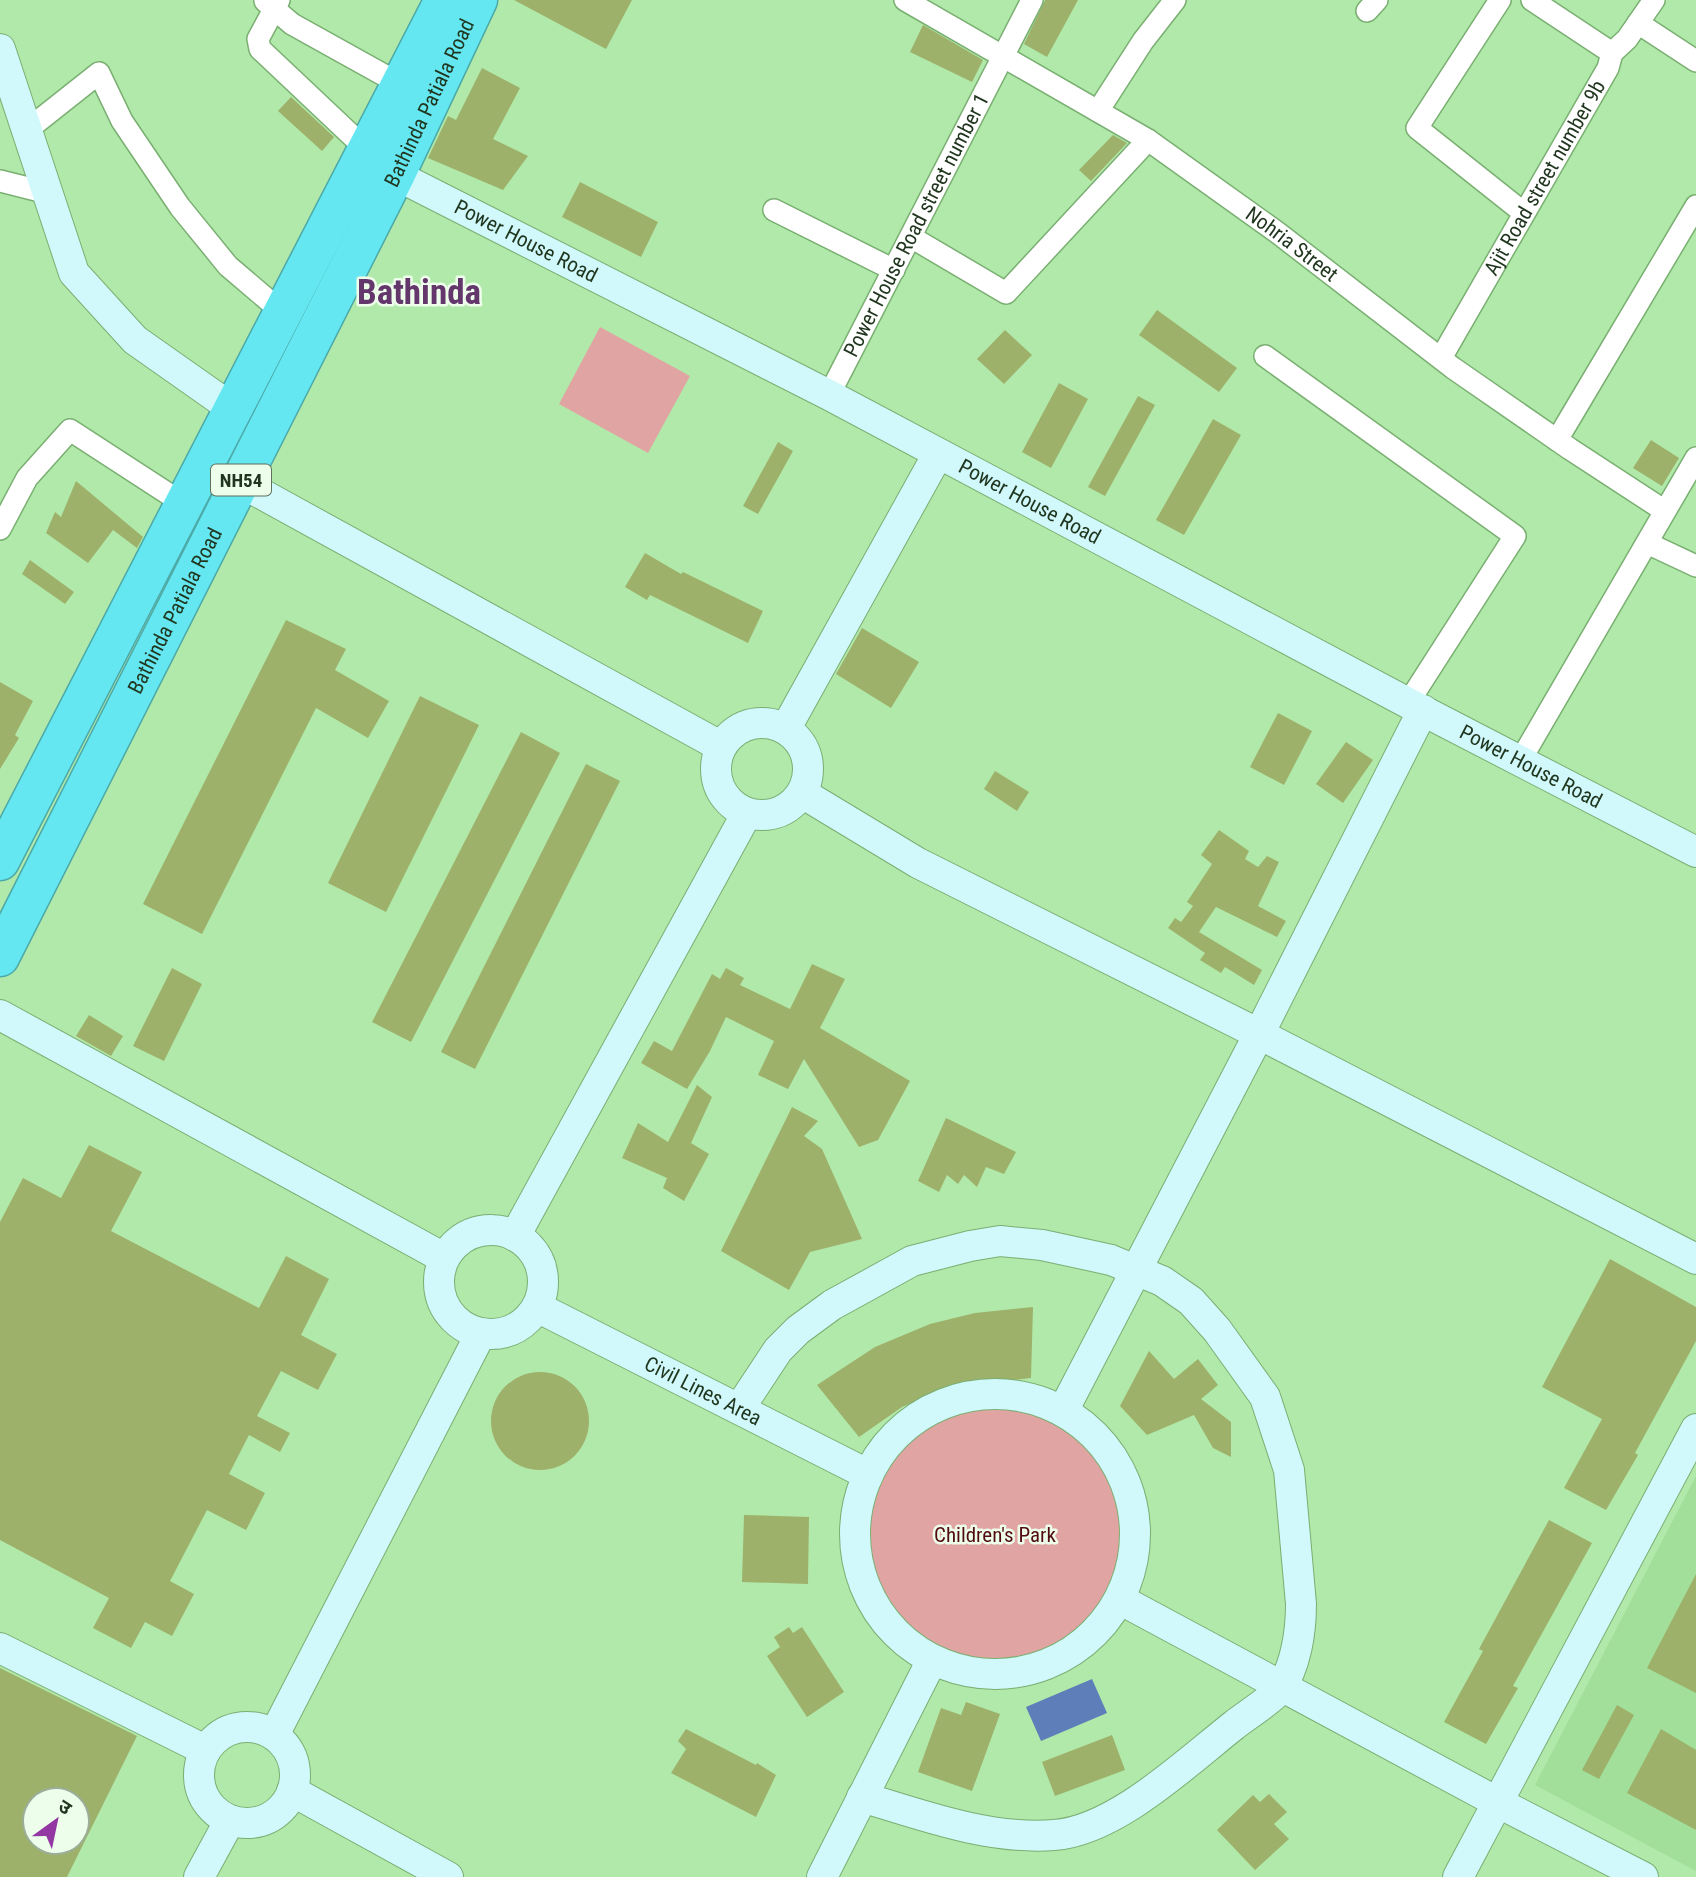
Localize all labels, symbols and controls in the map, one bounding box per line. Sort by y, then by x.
street label: Bathinda Patiala Road [379,15,479,191]
street label: Ajit Road street number 9b [1479,76,1610,279]
street label: Power House Road street number 1 [839,90,994,361]
street label: Power House Road [451,195,601,287]
street label: Nohria Street [1241,202,1343,287]
district label: Bathinda [357,272,481,313]
street label: Power House Road [955,454,1105,549]
road number: NH54 [211,464,271,495]
street label: Bathinda Patiala Road [123,524,227,698]
street label: Power House Road [1456,720,1606,813]
street label: Civil Lines Area [641,1351,765,1431]
park label: Children's Park [934,1523,1057,1547]
north arrow [21,1786,91,1856]
text: उ [54,1794,77,1820]

